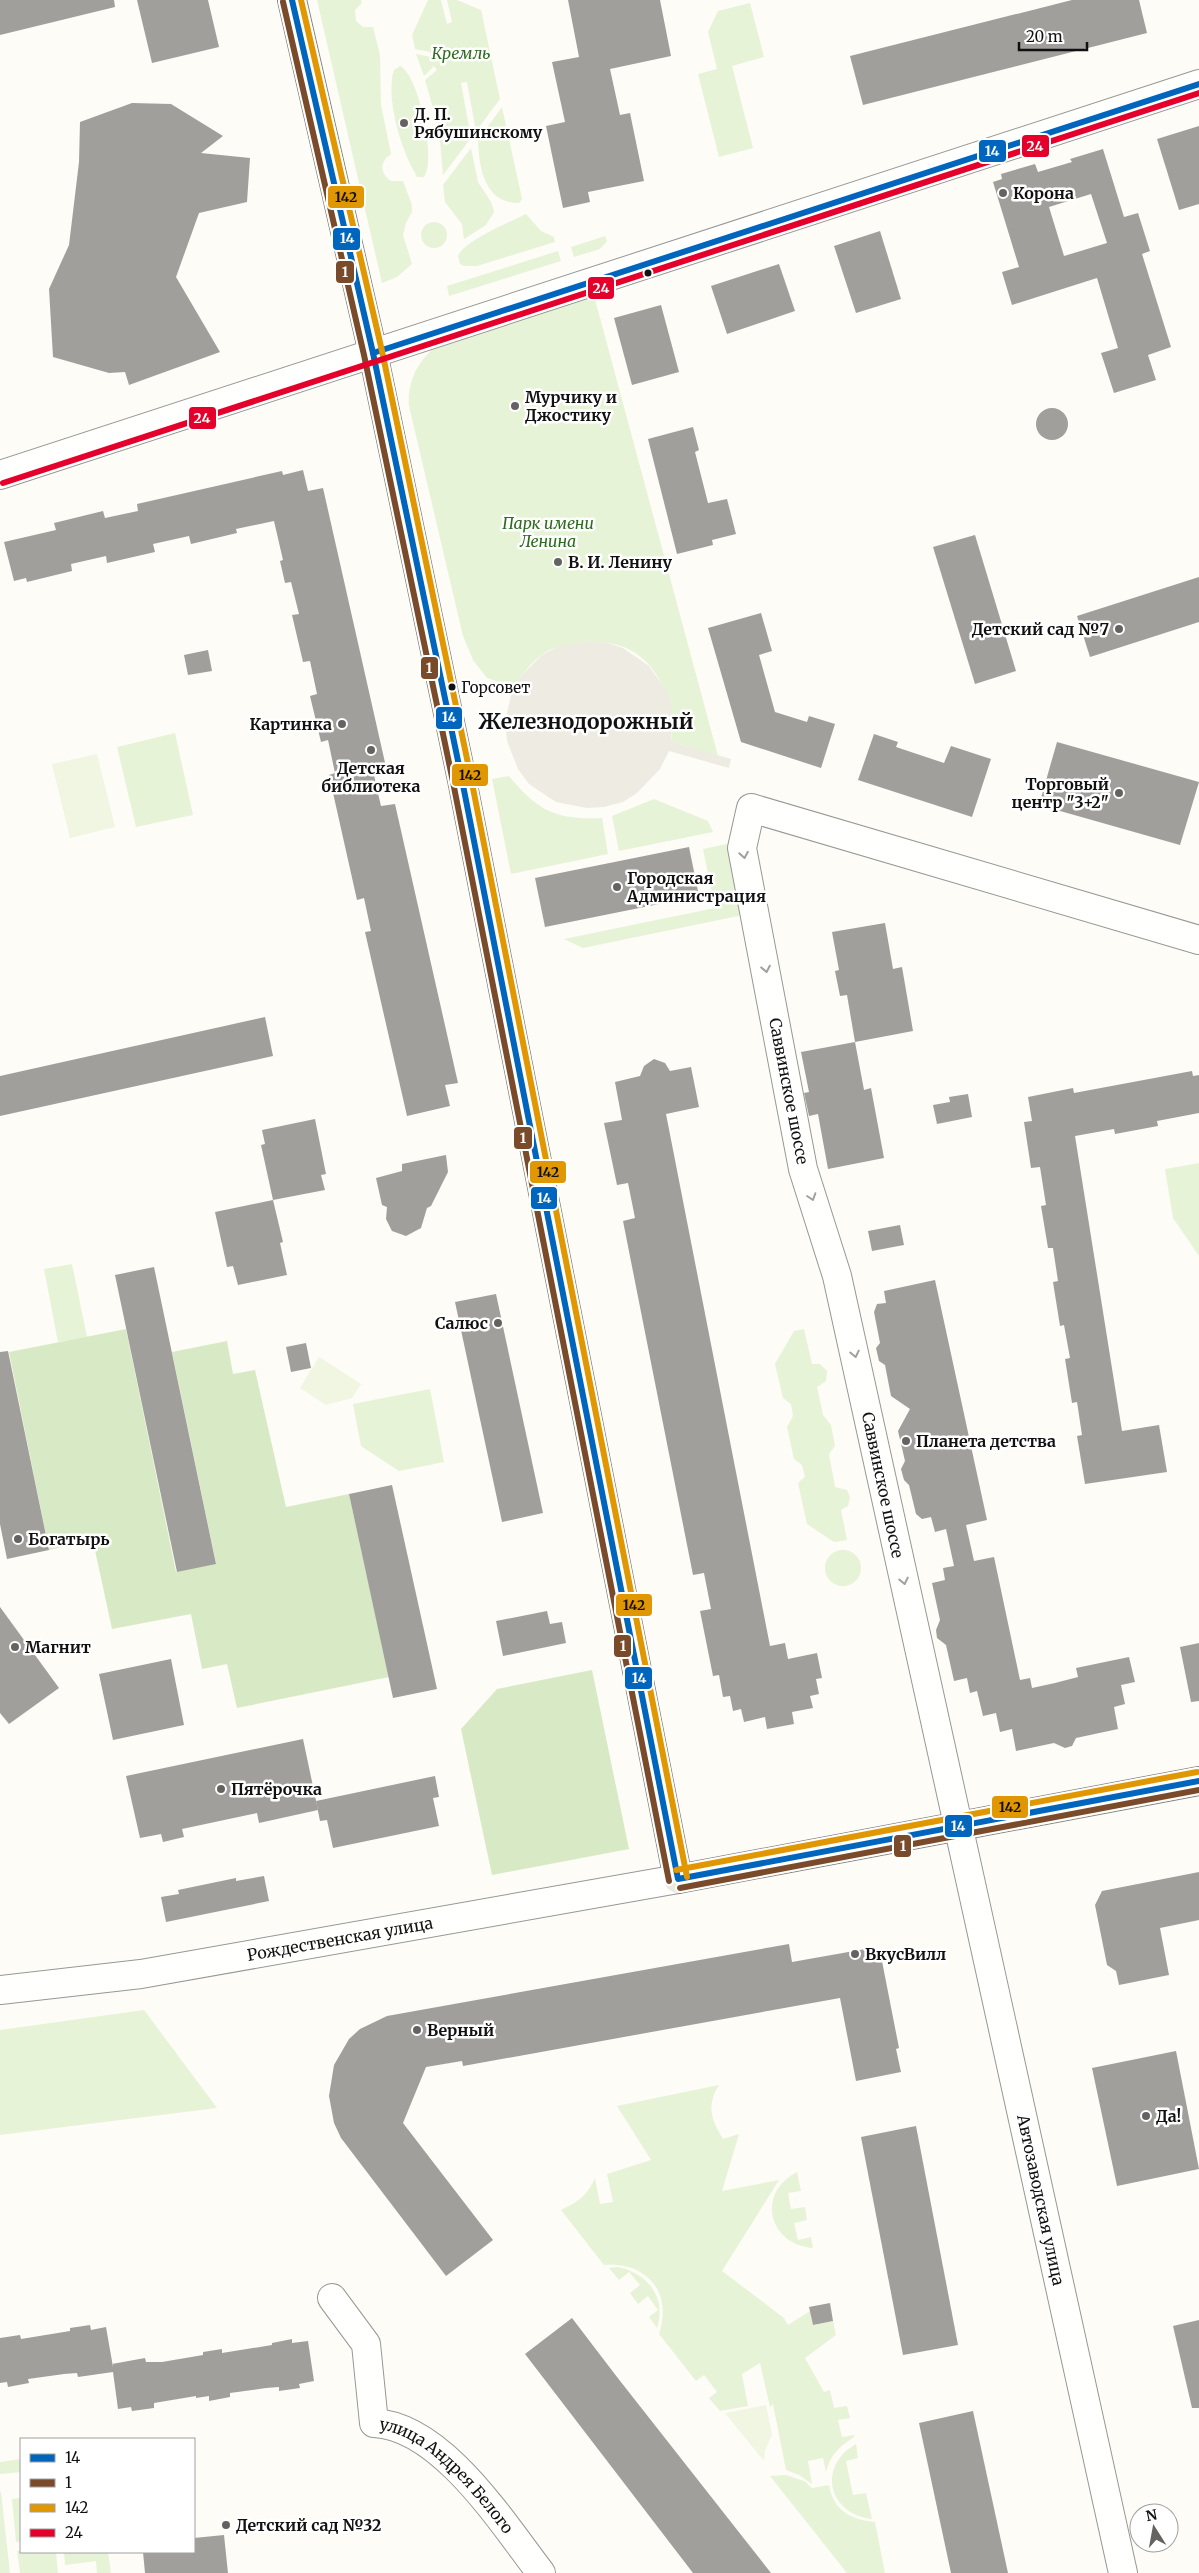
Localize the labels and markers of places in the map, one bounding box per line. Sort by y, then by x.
place label: Д. П. Рябушинскому [414,104,543,142]
marker: Д. П. Рябушинскому [398,117,410,129]
place label: Корона [1013,183,1074,203]
marker: Корона [997,187,1009,199]
unlabelled marker [643,268,653,278]
place label: Мурчику и Джостику [525,387,617,425]
marker: Мурчику и Джостику [509,400,521,412]
place label: В. И. Ленину [568,552,672,572]
marker: В. И. Ленину [552,556,564,568]
place label: Детский сад №7 [972,619,1109,639]
marker: Детский сад №7 [1113,623,1125,635]
place label: Горсовет [461,678,530,697]
marker: Горсовет [447,682,457,692]
place label: Картинка [250,714,332,734]
marker: Картинка [336,718,348,730]
marker: Детская библиотека [365,744,377,756]
place label: Детская библиотека [322,758,420,796]
place label: Торговый центр "3+2" [1012,774,1109,812]
marker: Торговый центр "3+2" [1113,787,1125,799]
place label: Городская Администрация [626,868,766,906]
marker: Городская Администрация [611,881,623,893]
place label: Салюс [435,1313,488,1333]
marker: Салюс [492,1317,504,1329]
place label: Планета детства [916,1431,1056,1451]
marker: Планета детства [900,1435,912,1447]
place label: Богатырь [28,1529,109,1549]
marker: Богатырь [12,1533,24,1545]
place label: Магнит [25,1637,91,1657]
marker: Магнит [9,1641,21,1653]
place label: Пятёрочка [231,1779,322,1799]
marker: Пятёрочка [215,1783,227,1795]
place label: ВкусВилл [865,1944,946,1964]
marker: ВкусВилл [849,1948,861,1960]
place label: Верный [427,2020,494,2040]
marker: Верный [411,2024,423,2036]
place label: Да! [1156,2106,1181,2126]
marker: Да! [1140,2110,1152,2122]
place label: Детский сад №32 [236,2515,381,2535]
marker: Детский сад №32 [220,2519,232,2531]

